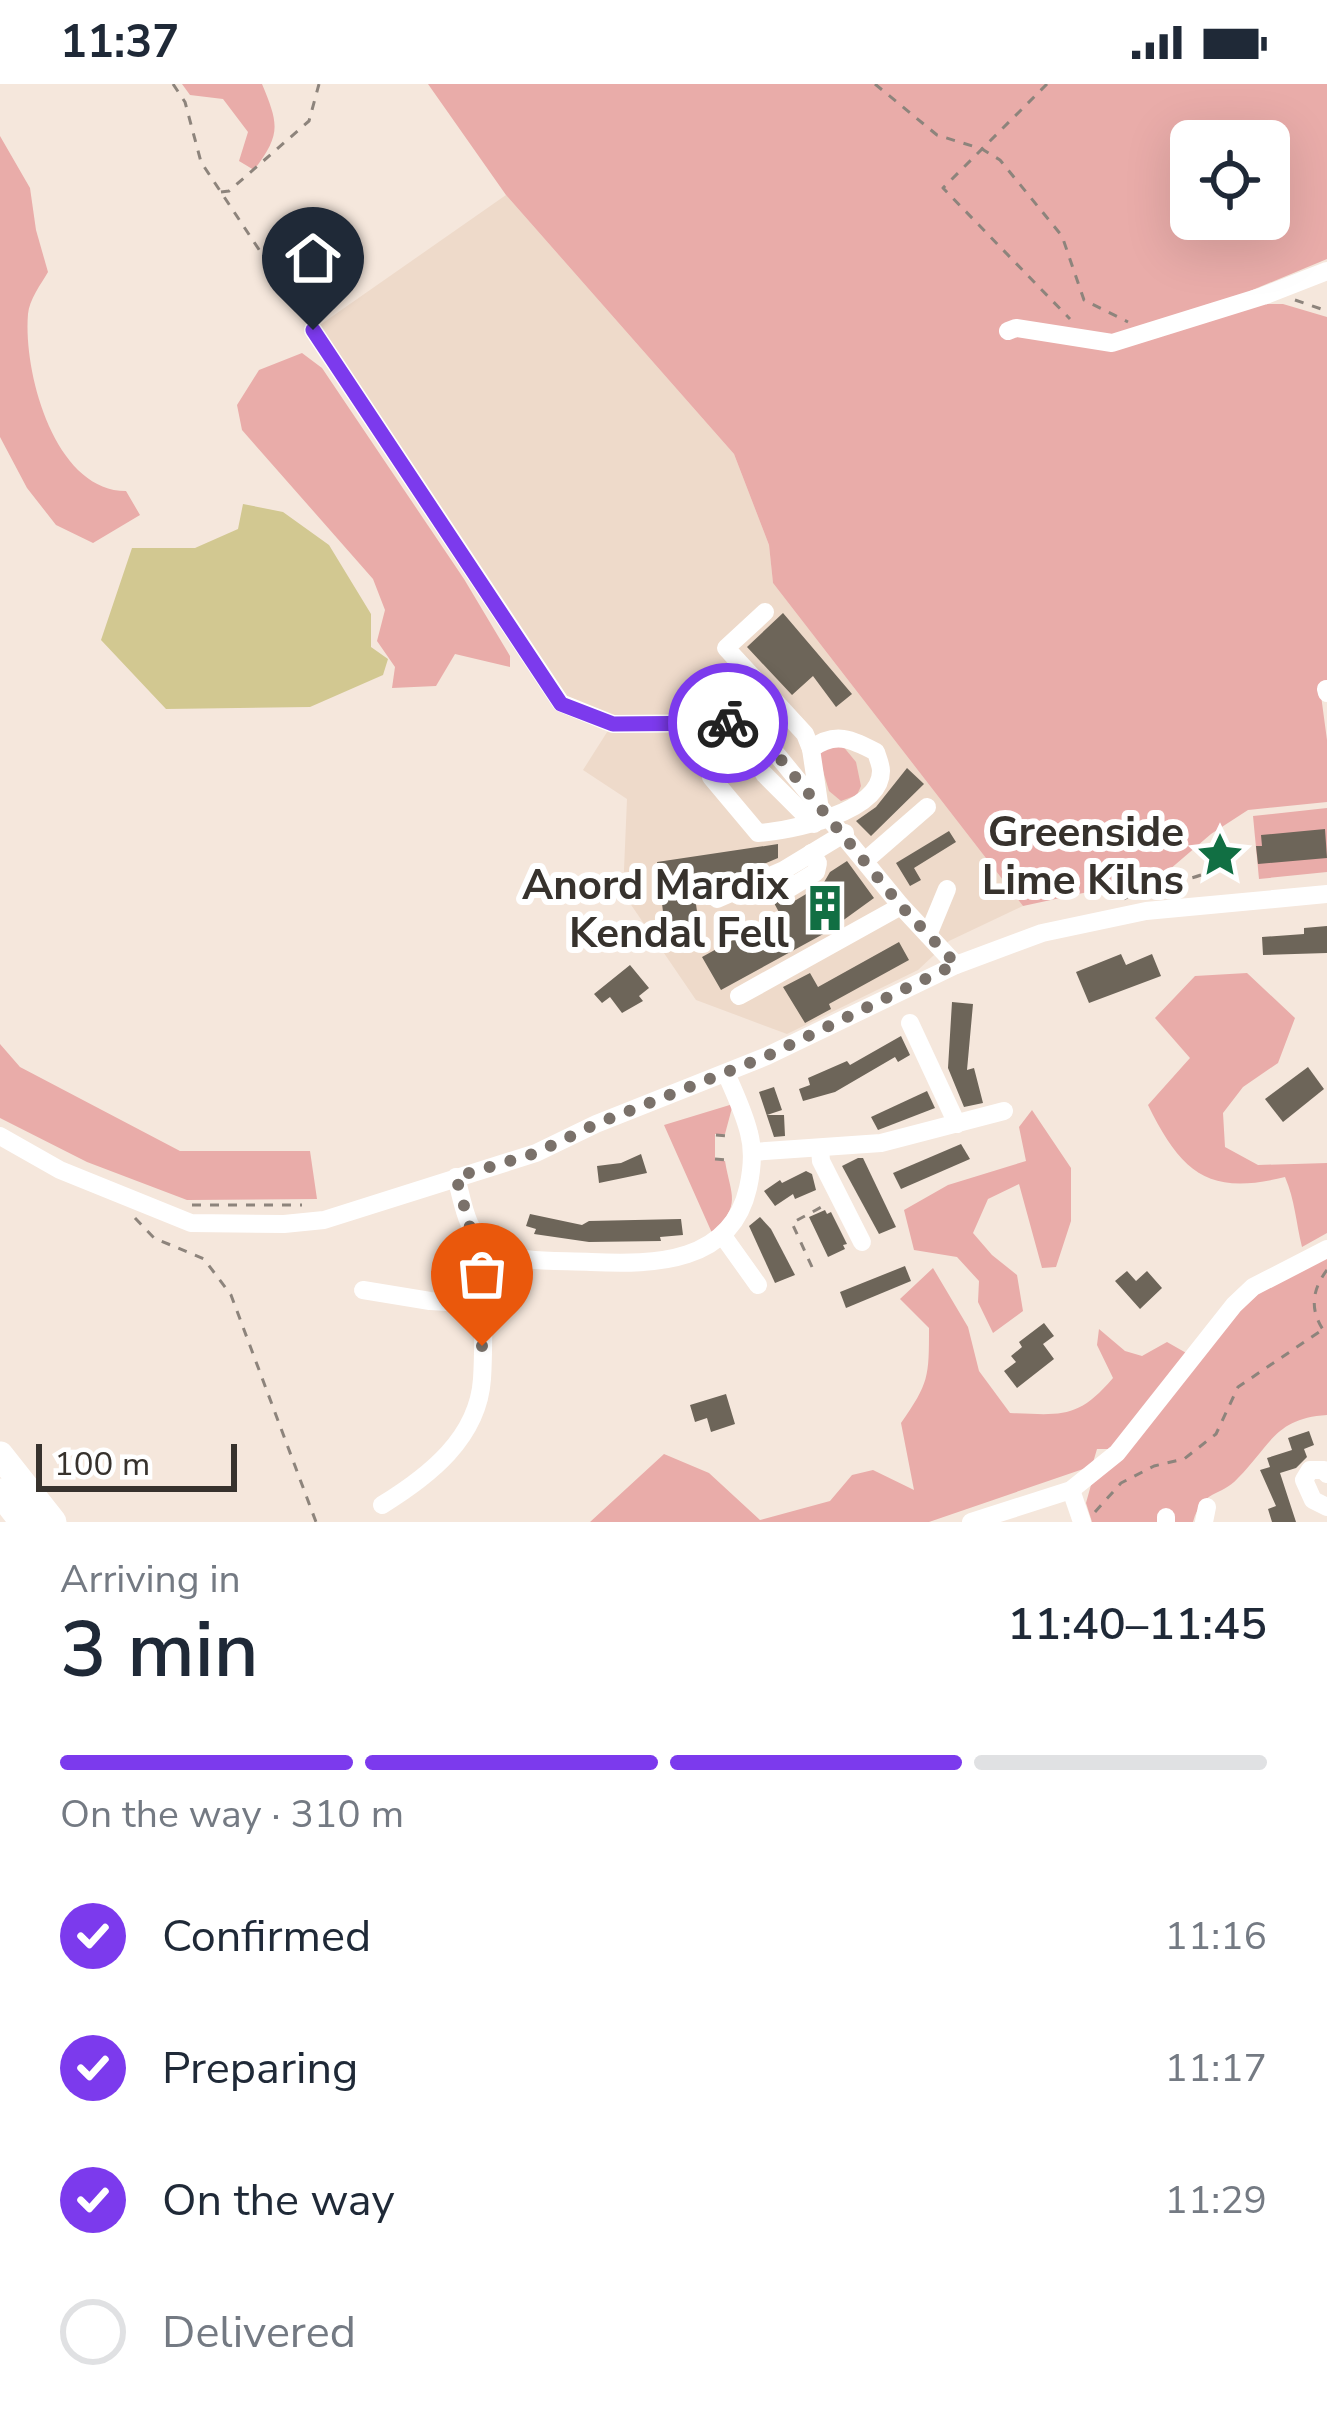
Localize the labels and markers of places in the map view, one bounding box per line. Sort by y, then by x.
pin [262,207,364,330]
place label: Greenside Lime Kilns [982,804,1184,909]
place icon: Greenside Lime Kilns [1195,830,1245,880]
place label: Anord Mardix Kendal Fell [522,857,790,962]
building icon: Anord Mardix Kendal Fell [800,883,850,933]
pin [431,1223,533,1346]

